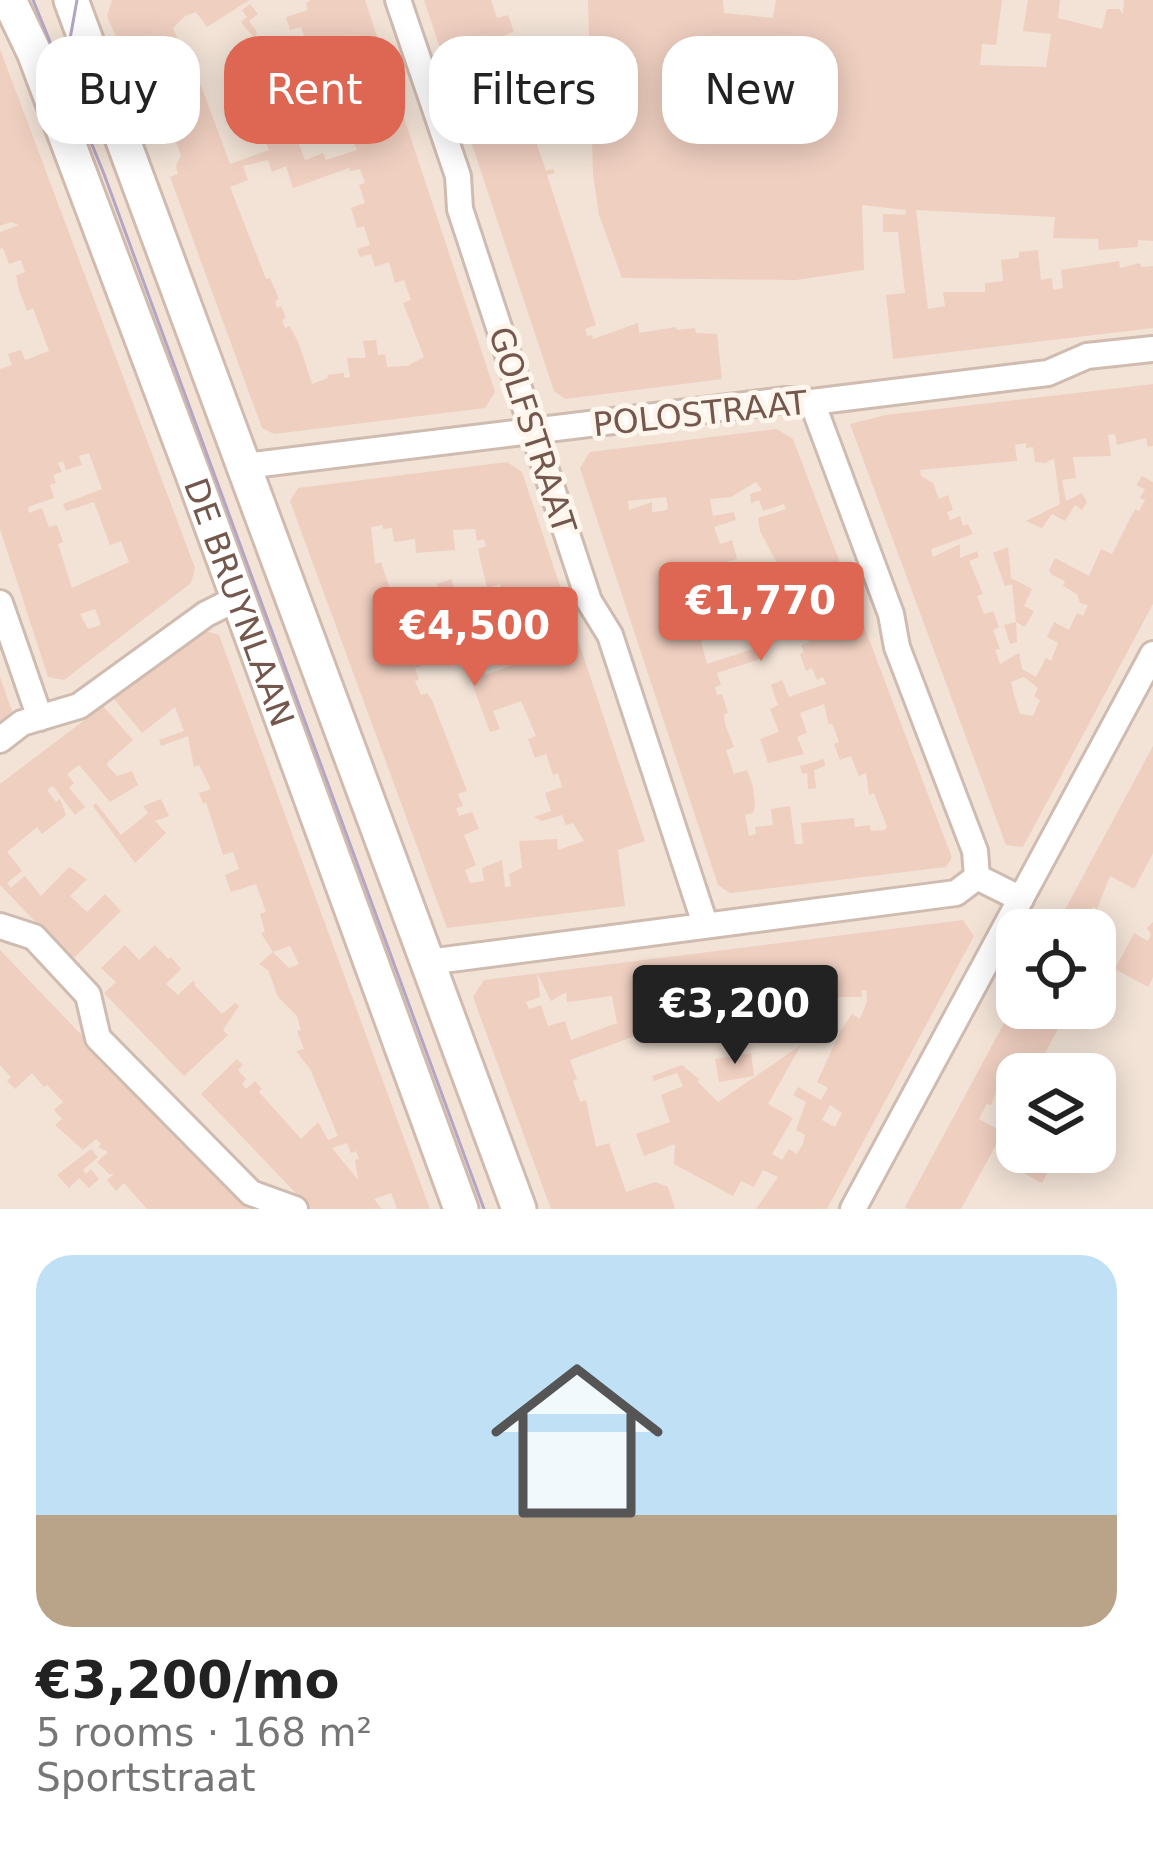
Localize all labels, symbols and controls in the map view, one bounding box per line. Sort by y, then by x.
chip: Buy [36,36,200,144]
chip: Rent [224,36,405,144]
chip: Filters [429,36,638,144]
chip: New [662,36,838,144]
street label: GOLFSTRAAT [481,322,585,539]
street label: POLOSTRAAT [591,383,810,444]
street label: DE BRUYNLAAN [176,473,302,732]
pin: €1,770 [663,562,859,664]
text: €1,770 [686,578,836,623]
pin: €4,500 [377,587,573,689]
text: €4,500 [400,603,550,648]
map controls [996,909,1116,1173]
button: locate [996,909,1116,1029]
pin: €3,200 [637,965,833,1067]
text: €3,200 [660,981,810,1026]
button: layers [996,1053,1116,1173]
icon: home [469,1333,685,1549]
text: €3,200/mo [36,1651,340,1710]
text: 5 rooms · 168 m² [36,1710,372,1755]
text: Sportstraat [36,1755,255,1800]

